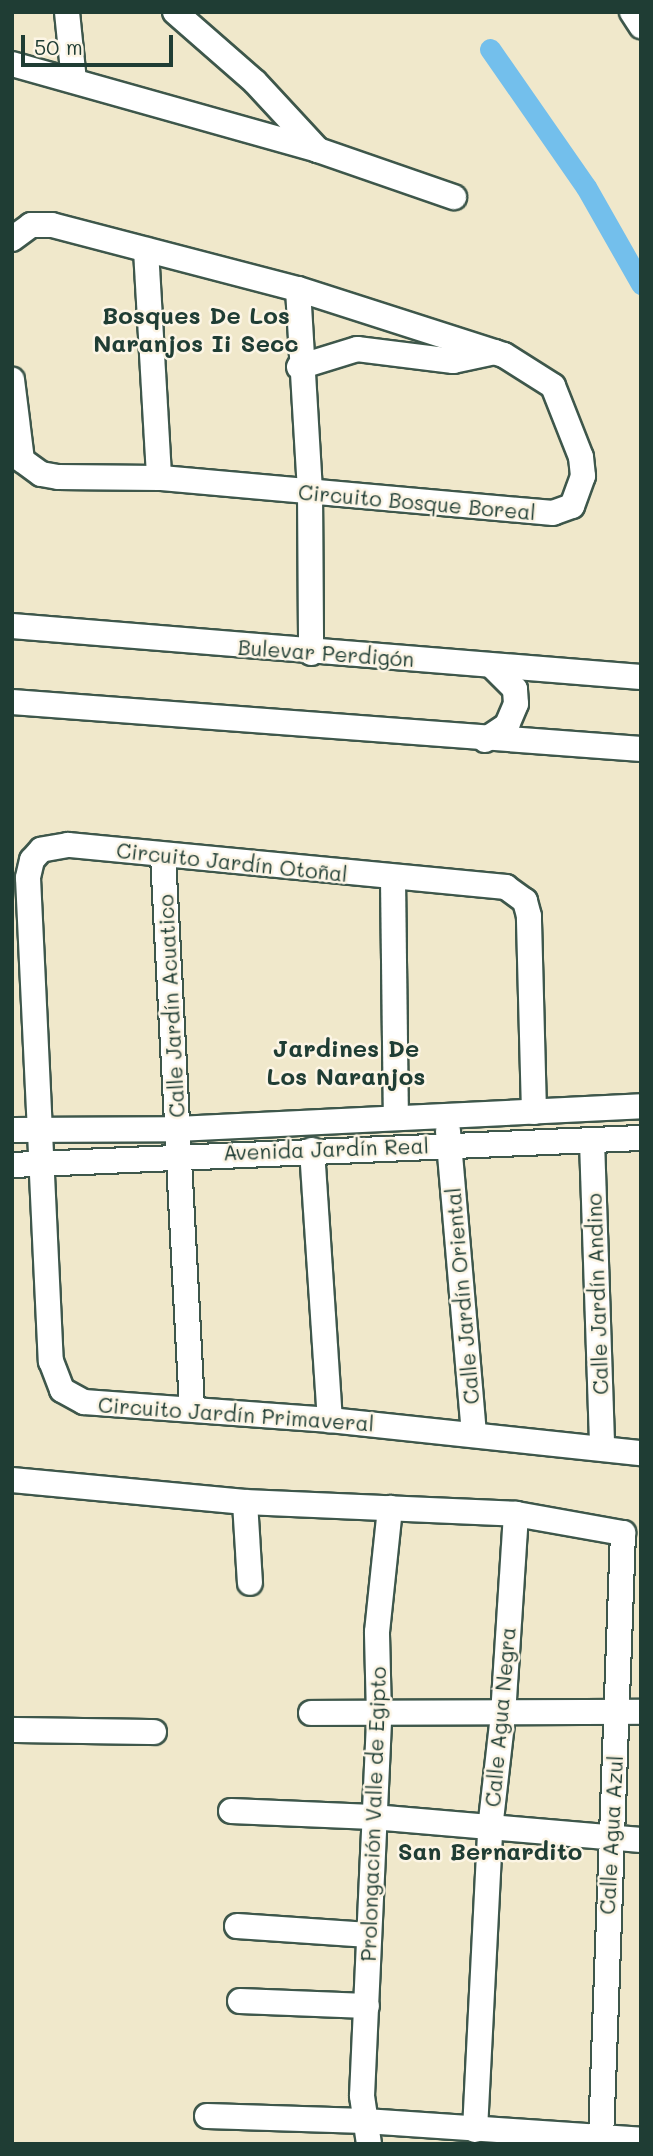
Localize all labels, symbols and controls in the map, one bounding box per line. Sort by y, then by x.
scale bar [24,21,177,65]
text: 50 m [34,33,83,60]
district label: Bosques De Los Naranjos Ii Secc [93,301,299,357]
street label: Circuito Bosque Boreal [297,479,537,525]
street label: Bulevar Perdigón [237,634,415,672]
street label: Circuito Jardín Otoñal [115,837,349,887]
street label: Calle Jardín Acuatico [153,894,189,1118]
district label: Jardines De Los Naranjos [267,1034,425,1090]
street label: Avenida Jardín Real [223,1133,429,1165]
street label: Calle Jardín Oriental [440,1187,484,1405]
street label: Calle Jardín Andino [581,1193,613,1395]
street label: Circuito Jardín Primaveral [97,1392,375,1436]
street label: Calle Agua Negra [480,1626,520,1808]
street label: Prolongación Valle de Egipto [355,1666,391,1962]
street label: Calle Agua Azul [594,1755,628,1915]
district label: San Bernardito [398,1837,582,1865]

